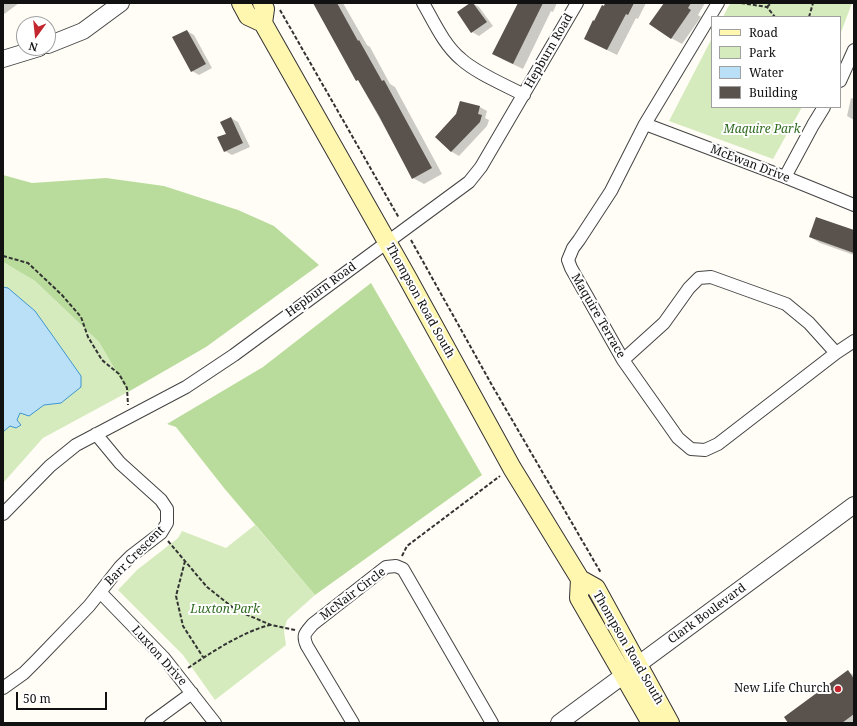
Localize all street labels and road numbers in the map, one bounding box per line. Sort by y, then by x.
street label: Hepburn Road [522,11,576,91]
street label: McEwan Drive [708,142,792,186]
street label: Thompson Road South [382,241,458,361]
street label: Hepburn Road [283,260,359,320]
street label: Maquire Terrace [568,271,628,361]
street label: Barr Crescent [102,523,168,589]
street label: McNair Circle [317,565,389,623]
street label: Clark Boulevard [665,581,749,647]
street label: Thompson Road South [590,589,666,707]
street label: Luxton Drive [128,623,190,689]

